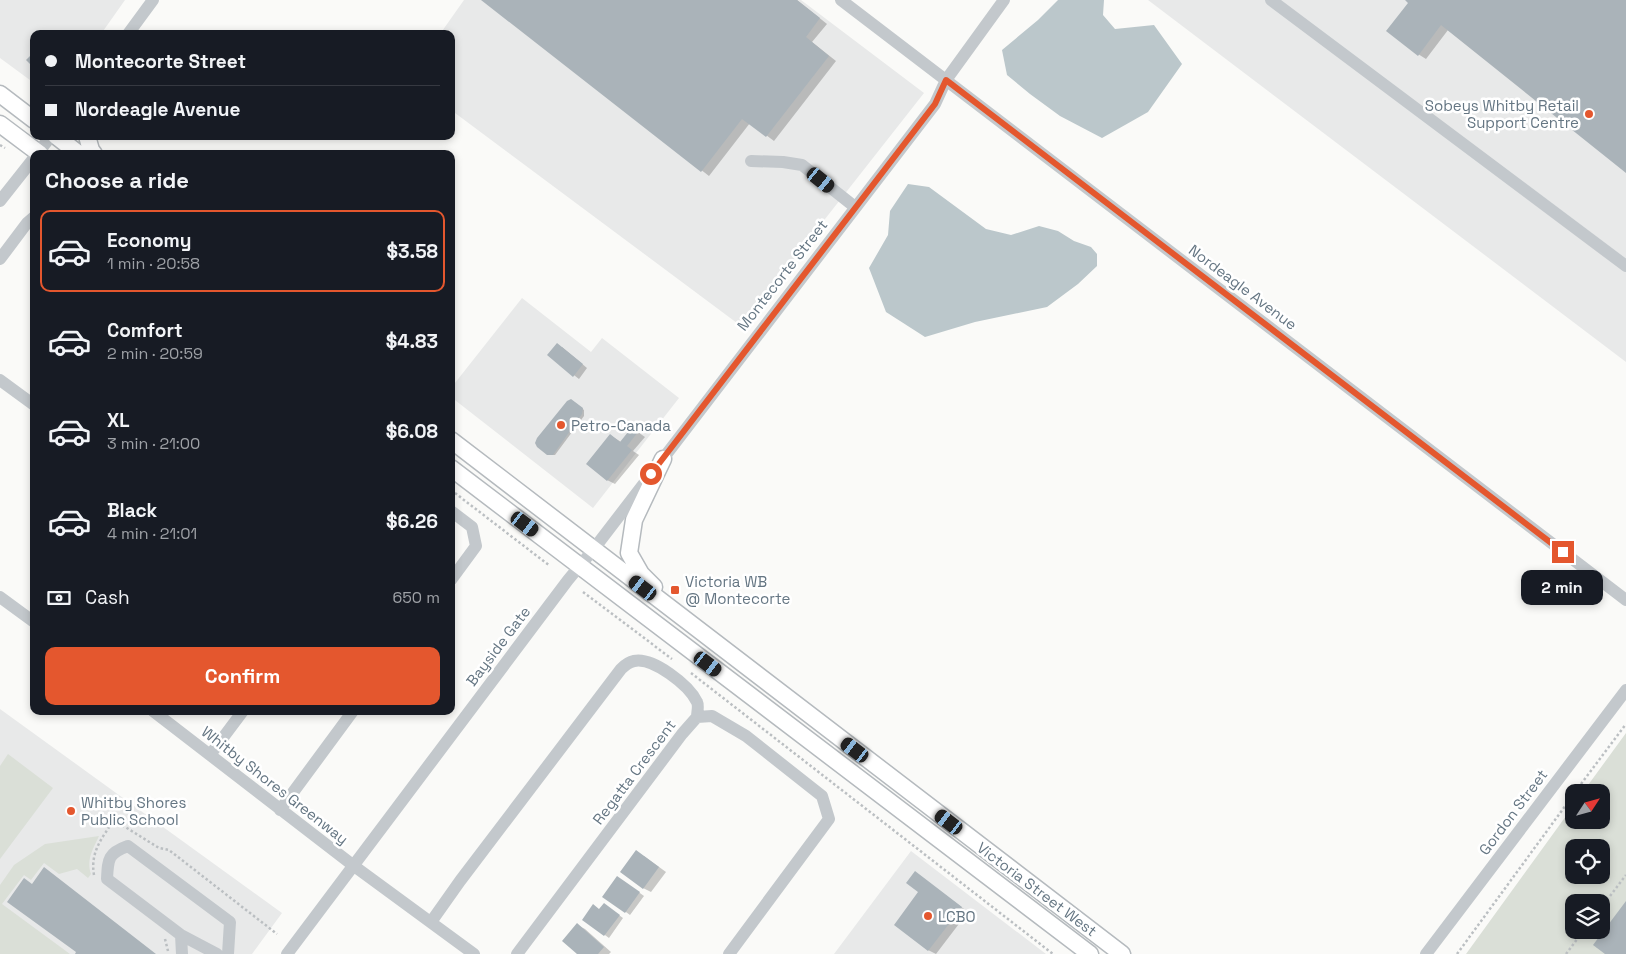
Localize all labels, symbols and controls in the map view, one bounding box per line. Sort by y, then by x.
text: Montecorte Street [75,49,246,74]
place label: Sobeys Whitby Retail Support Centre [1425,96,1579,132]
text: Nordeagle Avenue [75,97,240,122]
marker: Sobeys Whitby Retail Support Centre [1583,108,1595,120]
car [804,165,837,195]
text: Choose a ride [45,166,189,194]
street label: Montecorte Street [733,216,831,334]
text: Economy [107,228,191,253]
icon: car [47,229,92,274]
text: $3.58 [386,239,438,264]
street label: Nordeagle Avenue [1185,240,1301,334]
text: 1 min · 20:58 [107,253,200,274]
text: Comfort [107,318,183,343]
icon: car [47,319,92,364]
text: $4.83 [386,329,438,354]
text: 2 min · 20:59 [107,343,203,364]
text: XL [107,408,130,433]
icon: car [47,409,92,454]
place label: Petro-Canada [571,416,671,435]
text: $6.08 [386,419,438,444]
marker: Petro-Canada [555,419,567,431]
text: 3 min · 21:00 [107,433,200,454]
route start [640,463,662,485]
text: Black [107,498,157,523]
icon: car [47,499,92,544]
text: $6.26 [386,509,438,534]
car [508,509,541,539]
text: 4 min · 21:01 [107,523,197,544]
route end [1552,541,1574,563]
callout: 2 min [1522,570,1604,604]
place label: Victoria WB @ Montecorte [685,572,791,608]
car [626,573,659,603]
text: 2 min [1541,577,1583,598]
icon: cash [45,584,73,612]
marker: Victoria WB @ Montecorte [669,584,681,596]
text: Cash [85,585,130,610]
text: 650 m [392,587,440,608]
street label: Bayside Gate [462,602,534,690]
button: Confirm [45,647,440,705]
car [691,649,724,679]
street label: Regatta Crescent [588,716,680,828]
street label: Whitby Shores Greenway [198,722,352,848]
car [838,735,871,765]
street label: Gordon Street [1475,765,1551,859]
north arrow [1565,784,1610,829]
map controls [1565,784,1610,939]
place label: Whitby Shores Public School [81,793,187,829]
marker: Whitby Shores Public School [65,805,77,817]
car [932,807,965,837]
street label: Victoria Street West [973,838,1101,940]
button: locate [1565,839,1610,884]
button: layers [1565,894,1610,939]
place label: LCBO [938,907,975,926]
marker: LCBO [922,910,934,922]

